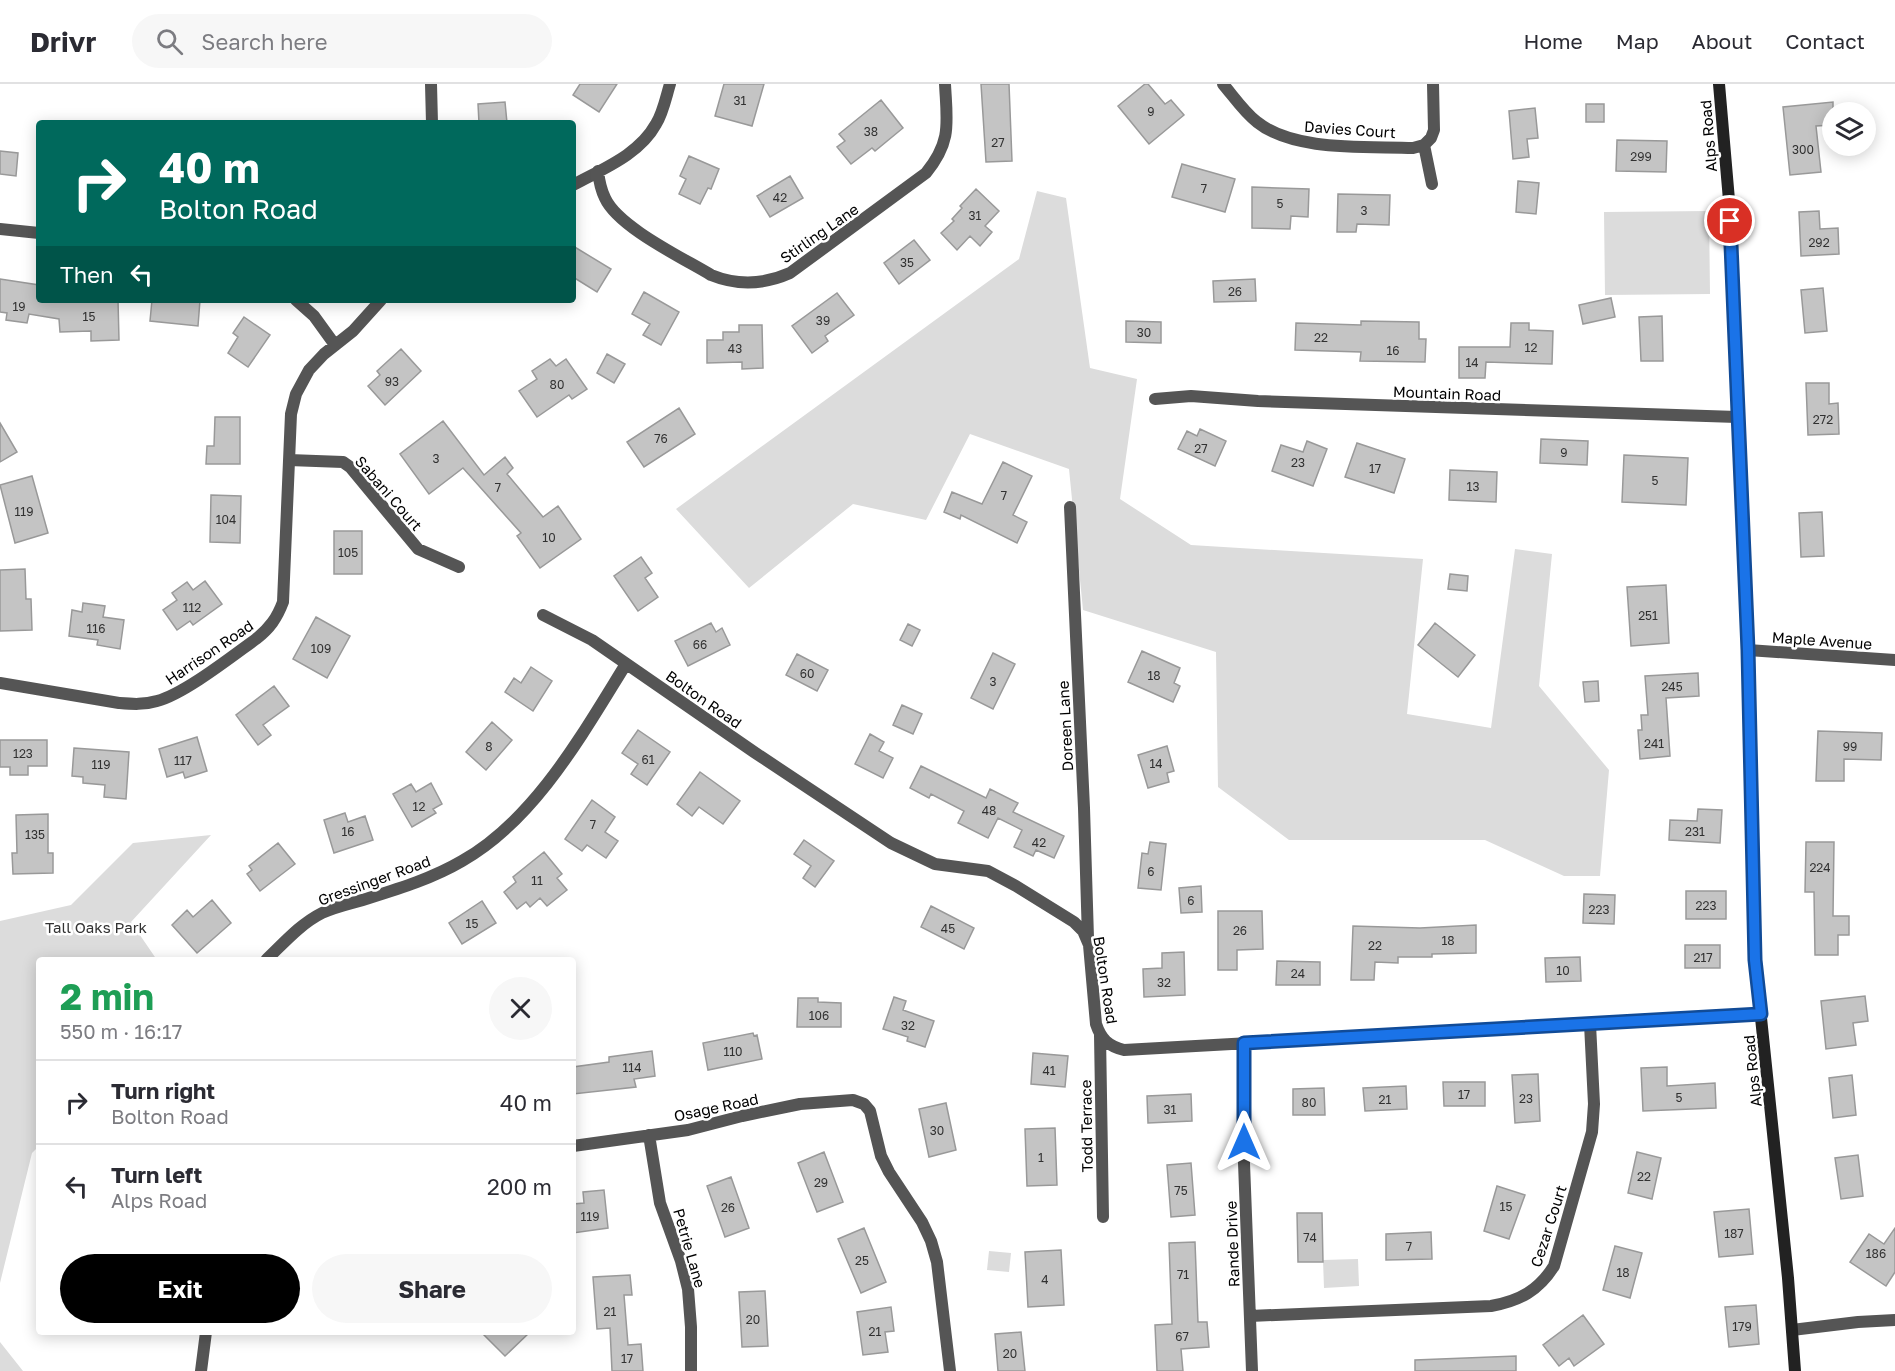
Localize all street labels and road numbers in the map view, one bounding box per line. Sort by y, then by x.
street label: Alps Road [1696,99,1720,173]
street label: Davies Court [1304,117,1396,141]
street label: Stirling Lane [776,199,862,267]
street label: Mountain Road [1393,382,1501,404]
street label: Sabani Court [352,452,426,534]
street label: Harrison Road [162,616,256,688]
street label: Maple Avenue [1771,628,1873,653]
street label: Bolton Road [663,666,745,732]
street label: Doreen Lane [1054,680,1076,772]
street label: Gressinger Road [315,851,433,909]
street label: Bolton Road [1090,935,1122,1025]
street label: Alps Road [1739,1034,1765,1108]
street label: Todd Terrace [1076,1079,1096,1173]
street label: Osage Road [672,1089,760,1125]
street label: Cezar Court [1526,1183,1570,1269]
street label: Rande Drive [1221,1200,1243,1288]
street label: Petrie Lane [670,1206,710,1290]

